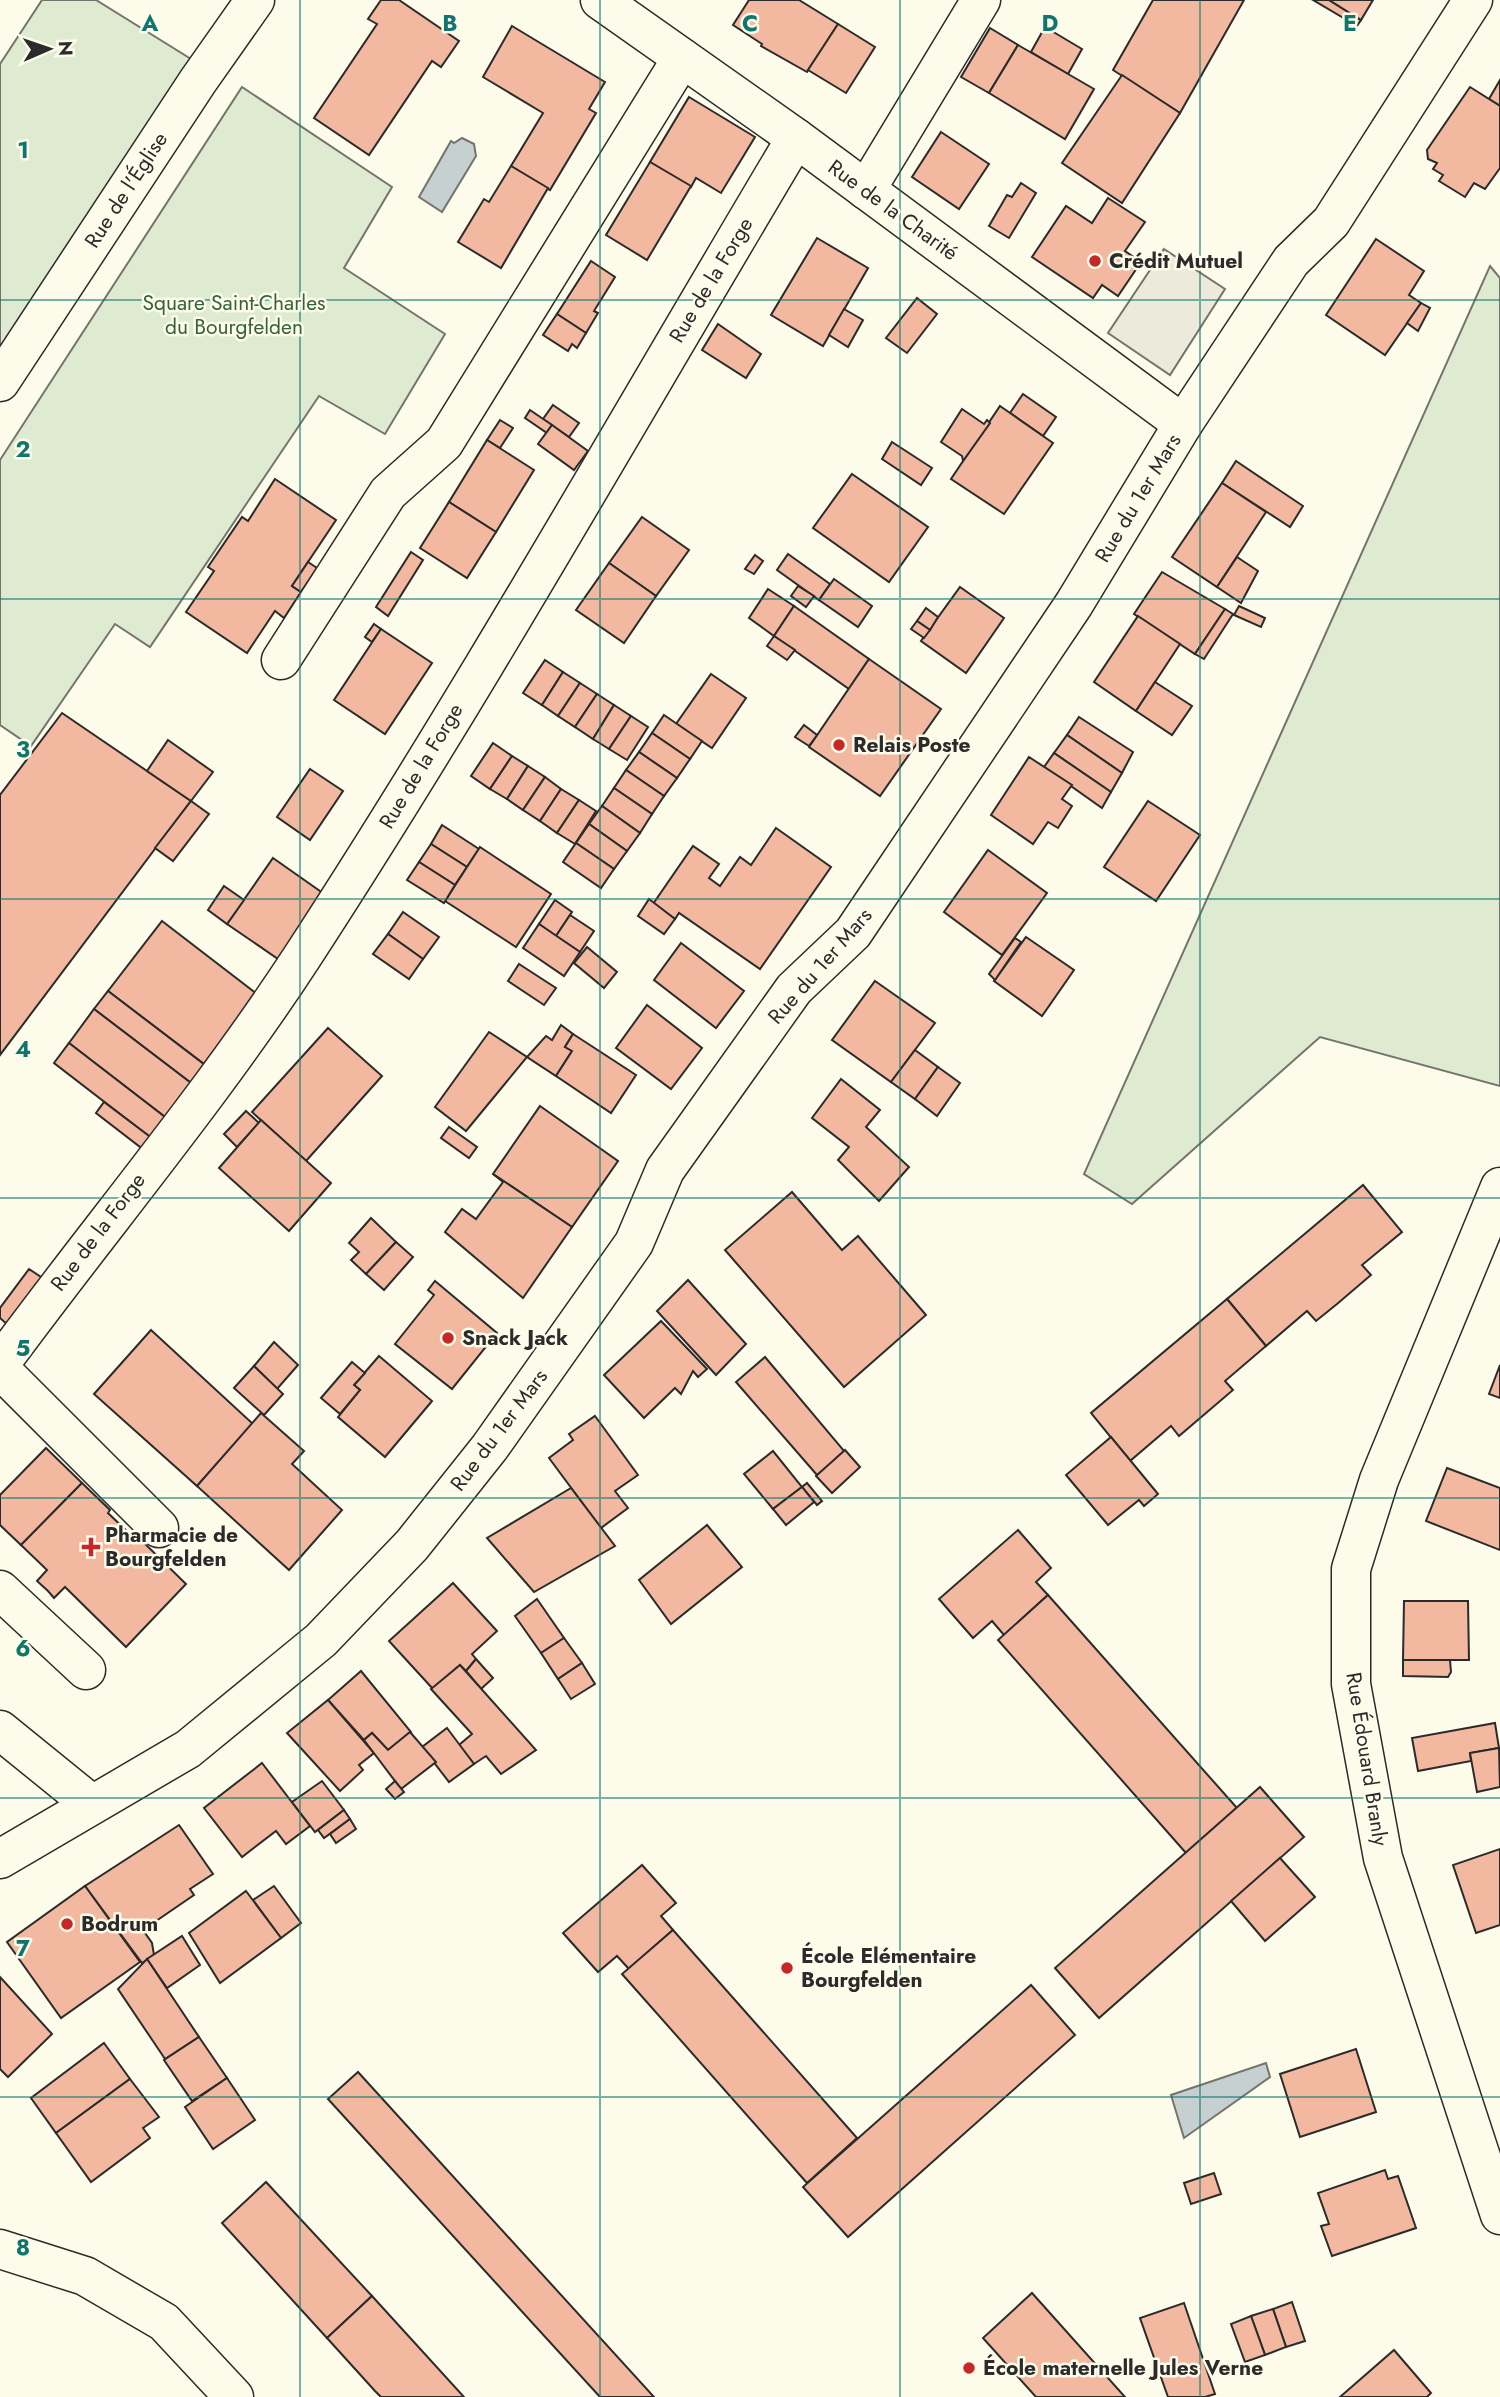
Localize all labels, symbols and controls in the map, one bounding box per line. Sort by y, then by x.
text: A [141,6,159,40]
text: B [442,6,458,40]
text: C [742,6,758,40]
text: D [1042,6,1059,40]
text: E [1343,6,1357,40]
north arrow [14,14,84,84]
text: N [52,40,79,56]
street label: Rue de l'Église [77,126,175,254]
text: 1 [17,133,29,167]
street label: Rue de la Charité [822,153,964,268]
street label: Rue de la Forge [662,212,760,348]
place label: Crédit Mutuel [1109,246,1243,276]
marker: Crédit Mutuel [1087,253,1103,269]
park label: Square Saint-Charles du Bourgfelden [143,288,325,342]
street label: Rue du 1er Mars [1088,428,1188,568]
text: 2 [15,432,31,466]
street label: Rue de la Forge [372,698,470,834]
place label: Relais Poste [853,730,970,760]
text: 3 [16,732,30,766]
marker: Relais Poste [831,737,847,753]
street label: Rue du 1er Mars [761,901,879,1031]
text: 4 [15,1032,31,1066]
street label: Rue de la Forge [44,1166,153,1297]
place label: Snack Jack [462,1323,568,1353]
marker: Snack Jack [440,1330,456,1346]
text: 5 [16,1331,30,1365]
street label: Rue du 1er Mars [443,1363,555,1497]
place label: Pharmacie de Bourgfelden [105,1520,238,1574]
marker: Pharmacie de Bourgfelden [83,1539,99,1555]
text: 6 [15,1631,31,1665]
street label: Rue Édouard Branly [1338,1670,1396,1849]
place label: Bodrum [81,1909,158,1939]
marker: Bodrum [59,1916,75,1932]
text: 7 [16,1931,30,1965]
place label: École Elémentaire Bourgfelden [801,1941,976,1995]
marker: École Elémentaire Bourgfelden [779,1960,795,1976]
text: 8 [16,2230,30,2264]
place label: École maternelle Jules Verne [983,2353,1263,2383]
marker: École maternelle Jules Verne [961,2360,977,2376]

